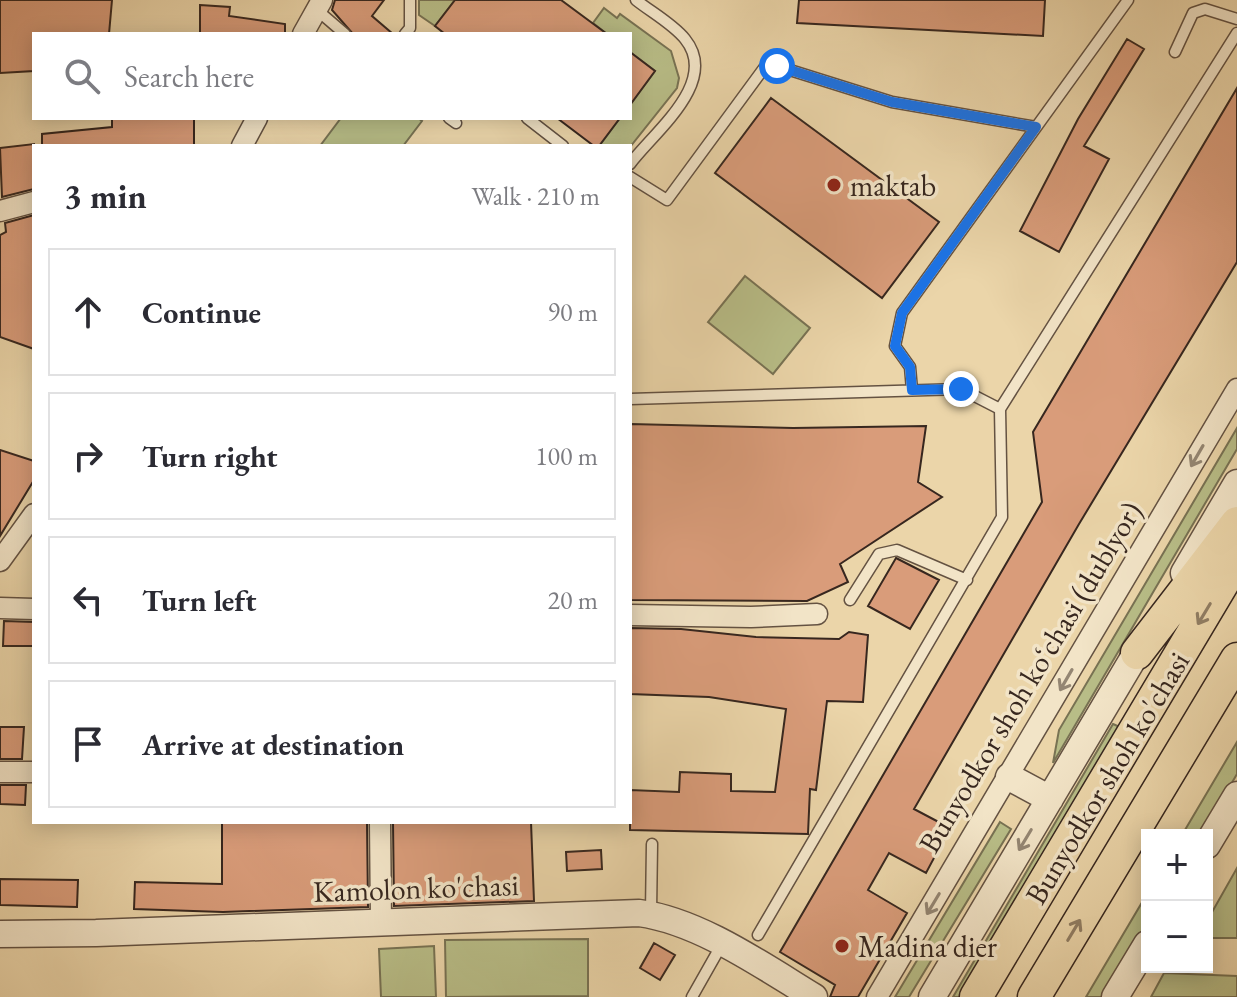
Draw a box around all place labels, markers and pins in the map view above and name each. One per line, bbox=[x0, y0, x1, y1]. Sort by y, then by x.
place label: maktab bbox=[850, 166, 936, 205]
marker: maktab bbox=[825, 176, 843, 194]
place label: Madina dier bbox=[858, 927, 997, 966]
marker: Madina dier bbox=[833, 937, 851, 955]

